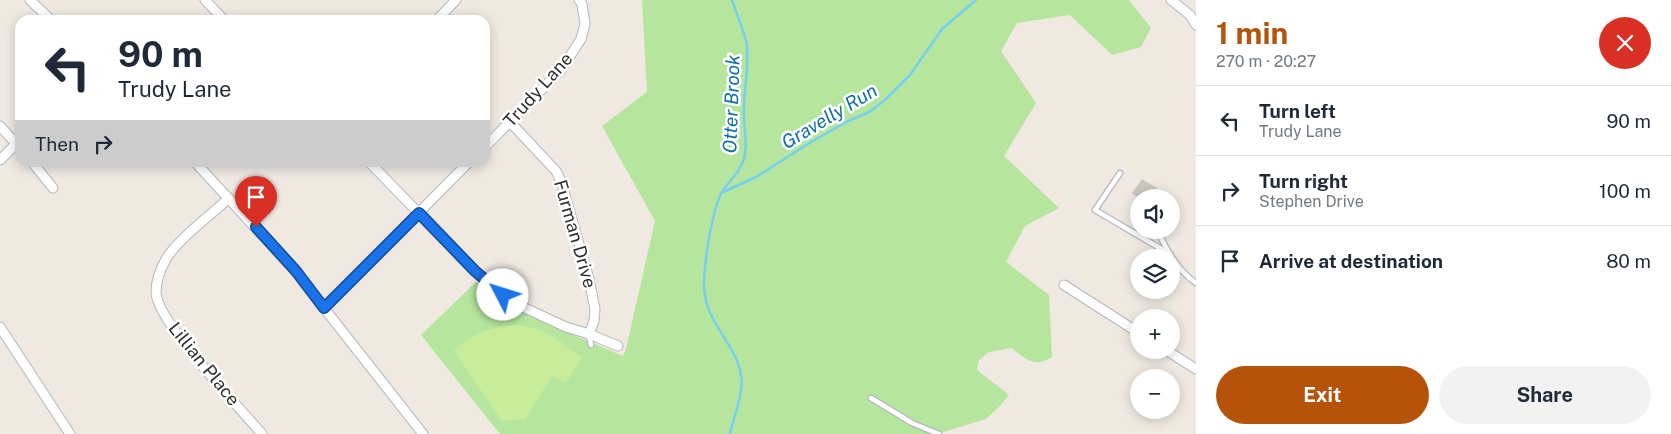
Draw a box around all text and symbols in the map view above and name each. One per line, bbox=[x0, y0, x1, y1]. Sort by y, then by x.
text: 1 min bbox=[1216, 15, 1288, 51]
button: close bbox=[1599, 17, 1651, 69]
text: 90 m bbox=[118, 34, 203, 75]
icon: left bbox=[35, 35, 100, 100]
street label: Trudy Lane bbox=[499, 48, 577, 131]
text: 270 m · 20:27 bbox=[1216, 52, 1316, 71]
water label: Otter Brook bbox=[718, 54, 744, 154]
text: Trudy Lane bbox=[118, 76, 232, 102]
water label: Gravelly Run bbox=[777, 79, 881, 153]
text: Turn left bbox=[1259, 100, 1336, 122]
icon: left bbox=[1216, 107, 1244, 135]
text: 90 m bbox=[1607, 110, 1651, 132]
text: Trudy Lane bbox=[1259, 122, 1342, 141]
icon: right bbox=[89, 130, 117, 158]
text: Then bbox=[35, 133, 79, 155]
text: Turn right bbox=[1259, 170, 1348, 192]
pin bbox=[235, 176, 277, 227]
street label: Furman Drive bbox=[550, 177, 601, 290]
icon: right bbox=[1216, 177, 1244, 205]
text: 100 m bbox=[1599, 180, 1651, 202]
icon: arrive bbox=[242, 183, 270, 211]
map controls bbox=[1130, 189, 1180, 419]
button: sound bbox=[1130, 189, 1180, 239]
text: Stephen Drive bbox=[1259, 192, 1364, 211]
icon: arrive bbox=[1216, 247, 1244, 275]
button: layers bbox=[1130, 249, 1180, 299]
text: Arrive at destination bbox=[1259, 250, 1443, 272]
text: 80 m bbox=[1606, 250, 1651, 272]
position arrow bbox=[476, 268, 528, 320]
button: + bbox=[1130, 309, 1180, 359]
street label: Lillian Place bbox=[164, 318, 244, 410]
button: Exit bbox=[1216, 366, 1429, 424]
button: Share bbox=[1439, 366, 1651, 424]
button: − bbox=[1130, 369, 1180, 419]

